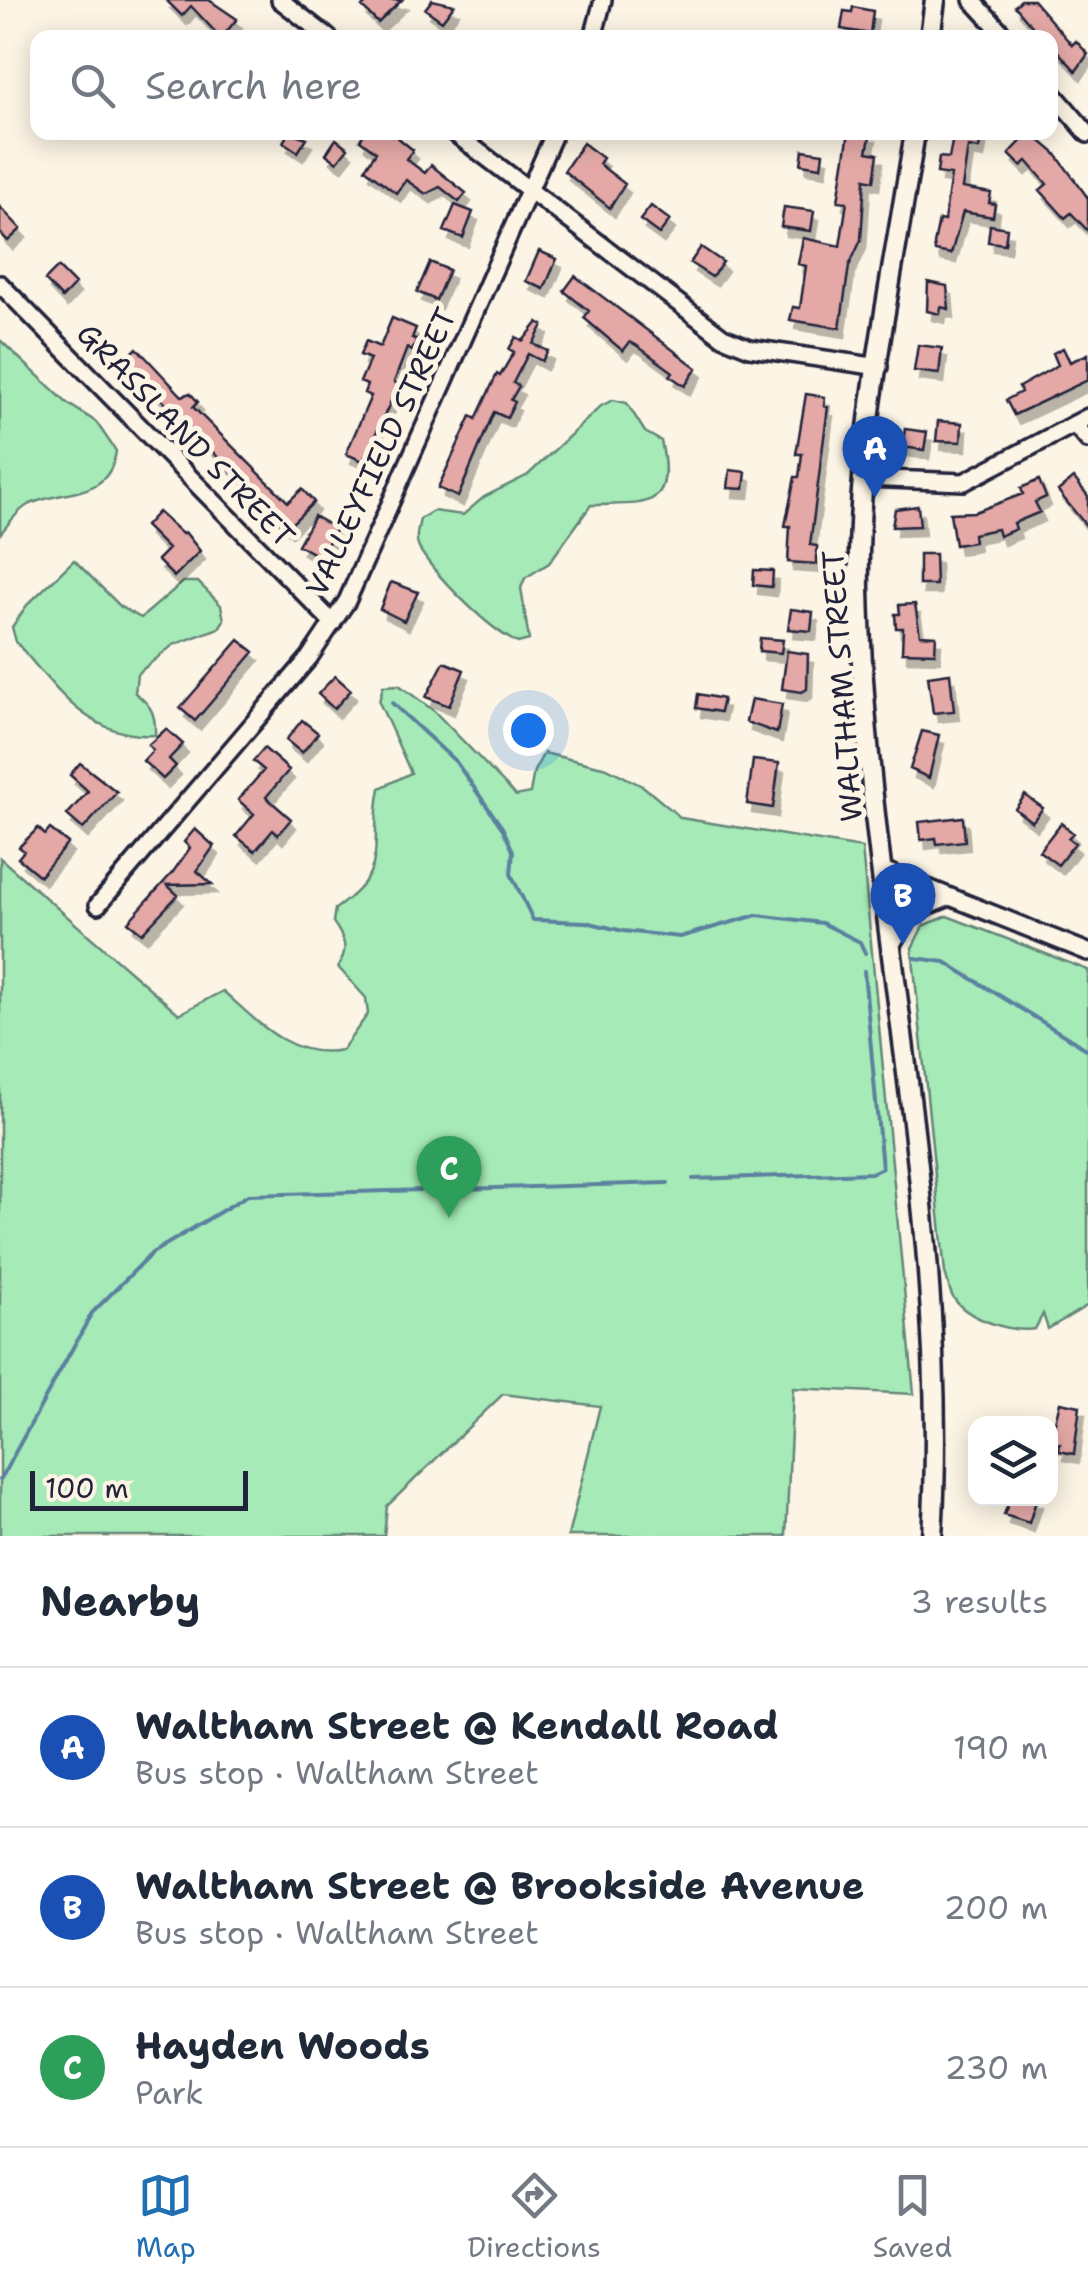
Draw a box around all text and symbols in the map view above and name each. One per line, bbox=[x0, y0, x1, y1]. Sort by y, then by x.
search box bbox=[30, 30, 1058, 140]
icon: search bbox=[65, 58, 120, 113]
text: Search here bbox=[145, 60, 362, 111]
street label: VALLEYFIELD STREET bbox=[296, 301, 466, 603]
street label: GRASSLAND STREET bbox=[68, 314, 304, 556]
pin: A bbox=[842, 416, 908, 498]
street label: WALTHAM STREET bbox=[812, 549, 872, 823]
your location bbox=[503, 705, 554, 756]
pin: B bbox=[870, 862, 936, 945]
pin: C bbox=[416, 1136, 482, 1218]
map controls bbox=[968, 1416, 1058, 1506]
button: layers bbox=[968, 1416, 1058, 1506]
scale bar bbox=[30, 1466, 248, 1510]
text: 100 m bbox=[45, 1469, 129, 1507]
text: Nearby bbox=[40, 1573, 200, 1629]
text: 3 results bbox=[911, 1580, 1048, 1623]
text: Waltham Street @ Kendall Road bbox=[135, 1700, 779, 1751]
text: A bbox=[60, 1726, 85, 1769]
text: 190 m bbox=[953, 1726, 1048, 1769]
text: Bus stop · Waltham Street bbox=[135, 1751, 539, 1794]
text: Waltham Street @ Brookside Avenue bbox=[135, 1860, 865, 1911]
text: B bbox=[63, 1886, 82, 1929]
text: 200 m bbox=[944, 1886, 1048, 1929]
text: Bus stop · Waltham Street bbox=[135, 1911, 539, 1954]
text: Hayden Woods bbox=[135, 2020, 430, 2071]
text: C bbox=[63, 2046, 82, 2089]
text: 230 m bbox=[945, 2046, 1048, 2089]
text: Park bbox=[135, 2071, 204, 2114]
tab: Map bbox=[136, 2168, 196, 2266]
tab: Directions bbox=[467, 2168, 601, 2266]
tab: Saved bbox=[873, 2168, 952, 2266]

